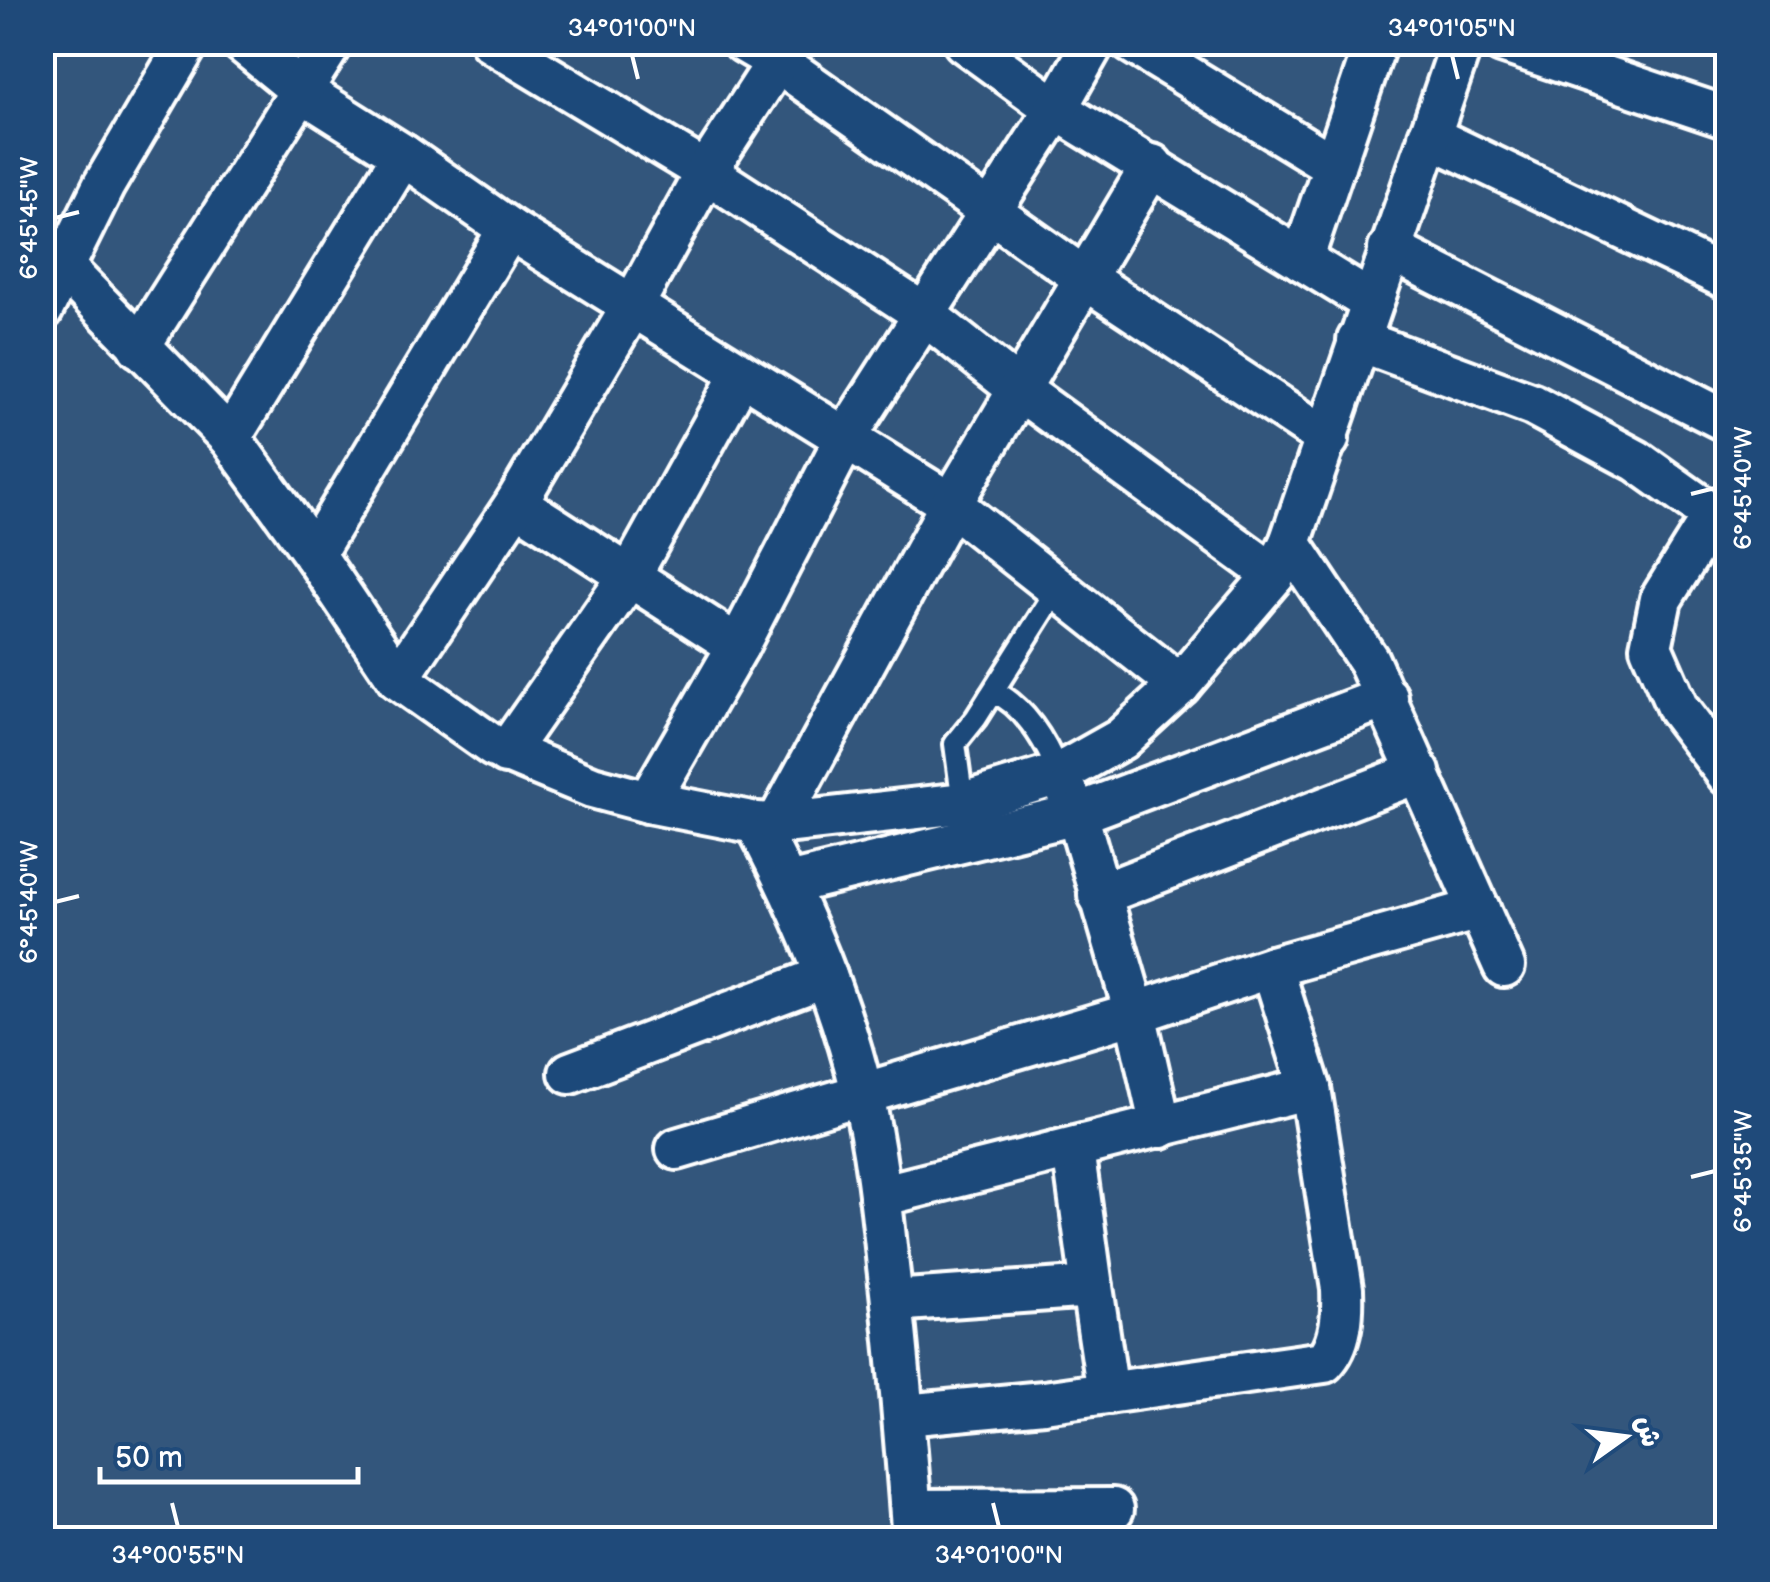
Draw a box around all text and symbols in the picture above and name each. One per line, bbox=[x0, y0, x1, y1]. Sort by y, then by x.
text: 34°01'00"N bbox=[568, 13, 696, 44]
text: 34°01'05"N bbox=[1388, 13, 1516, 44]
text: 6°45'45"W bbox=[14, 156, 45, 280]
text: 6°45'40"W bbox=[1728, 426, 1759, 550]
text: 6°45'40"W bbox=[14, 840, 45, 964]
text: 6°45'35"W bbox=[1728, 1109, 1759, 1233]
north arrow bbox=[1575, 1387, 1675, 1487]
text: ش bbox=[1628, 1412, 1668, 1450]
scale bar bbox=[100, 1422, 358, 1484]
text: 50 m bbox=[115, 1440, 183, 1476]
text: 34°00'55"N bbox=[112, 1540, 244, 1571]
text: 34°01'00"N bbox=[935, 1540, 1063, 1571]

